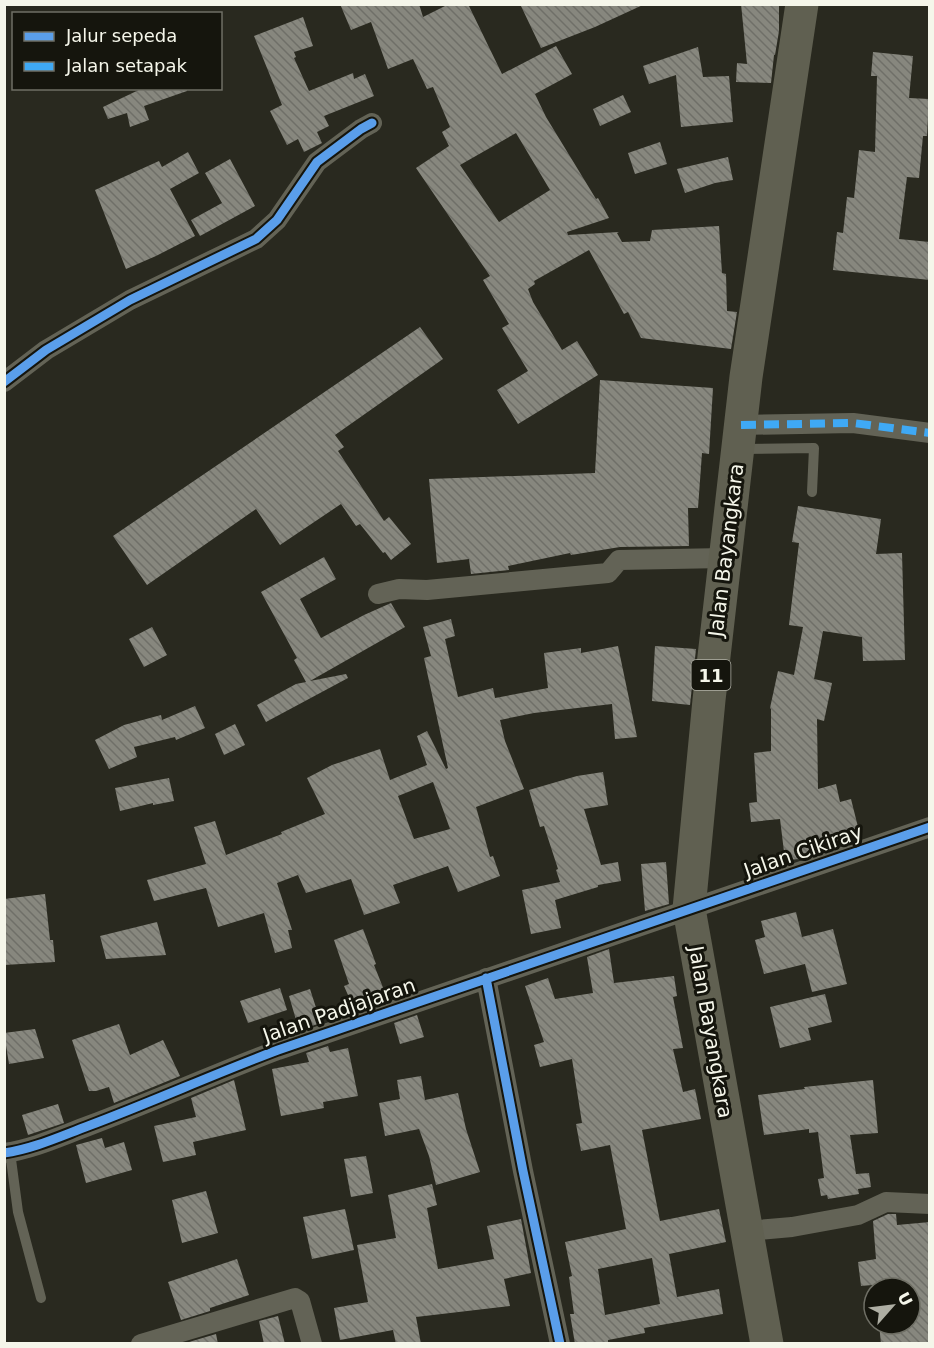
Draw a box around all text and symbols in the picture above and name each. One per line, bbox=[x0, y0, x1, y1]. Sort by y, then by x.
legend bbox=[12, 12, 222, 90]
text: Jalur sepeda bbox=[65, 25, 177, 46]
text: Jalan setapak bbox=[65, 55, 187, 76]
street label: Jalan Bayangkara bbox=[703, 462, 749, 640]
road number: 11 bbox=[692, 660, 730, 690]
street label: Jalan Cikiray bbox=[739, 819, 866, 883]
street label: Jalan Bayangkara bbox=[684, 942, 738, 1120]
street label: Jalan Padjajaran bbox=[258, 973, 419, 1048]
north arrow bbox=[862, 1276, 922, 1336]
text: U bbox=[893, 1289, 916, 1309]

